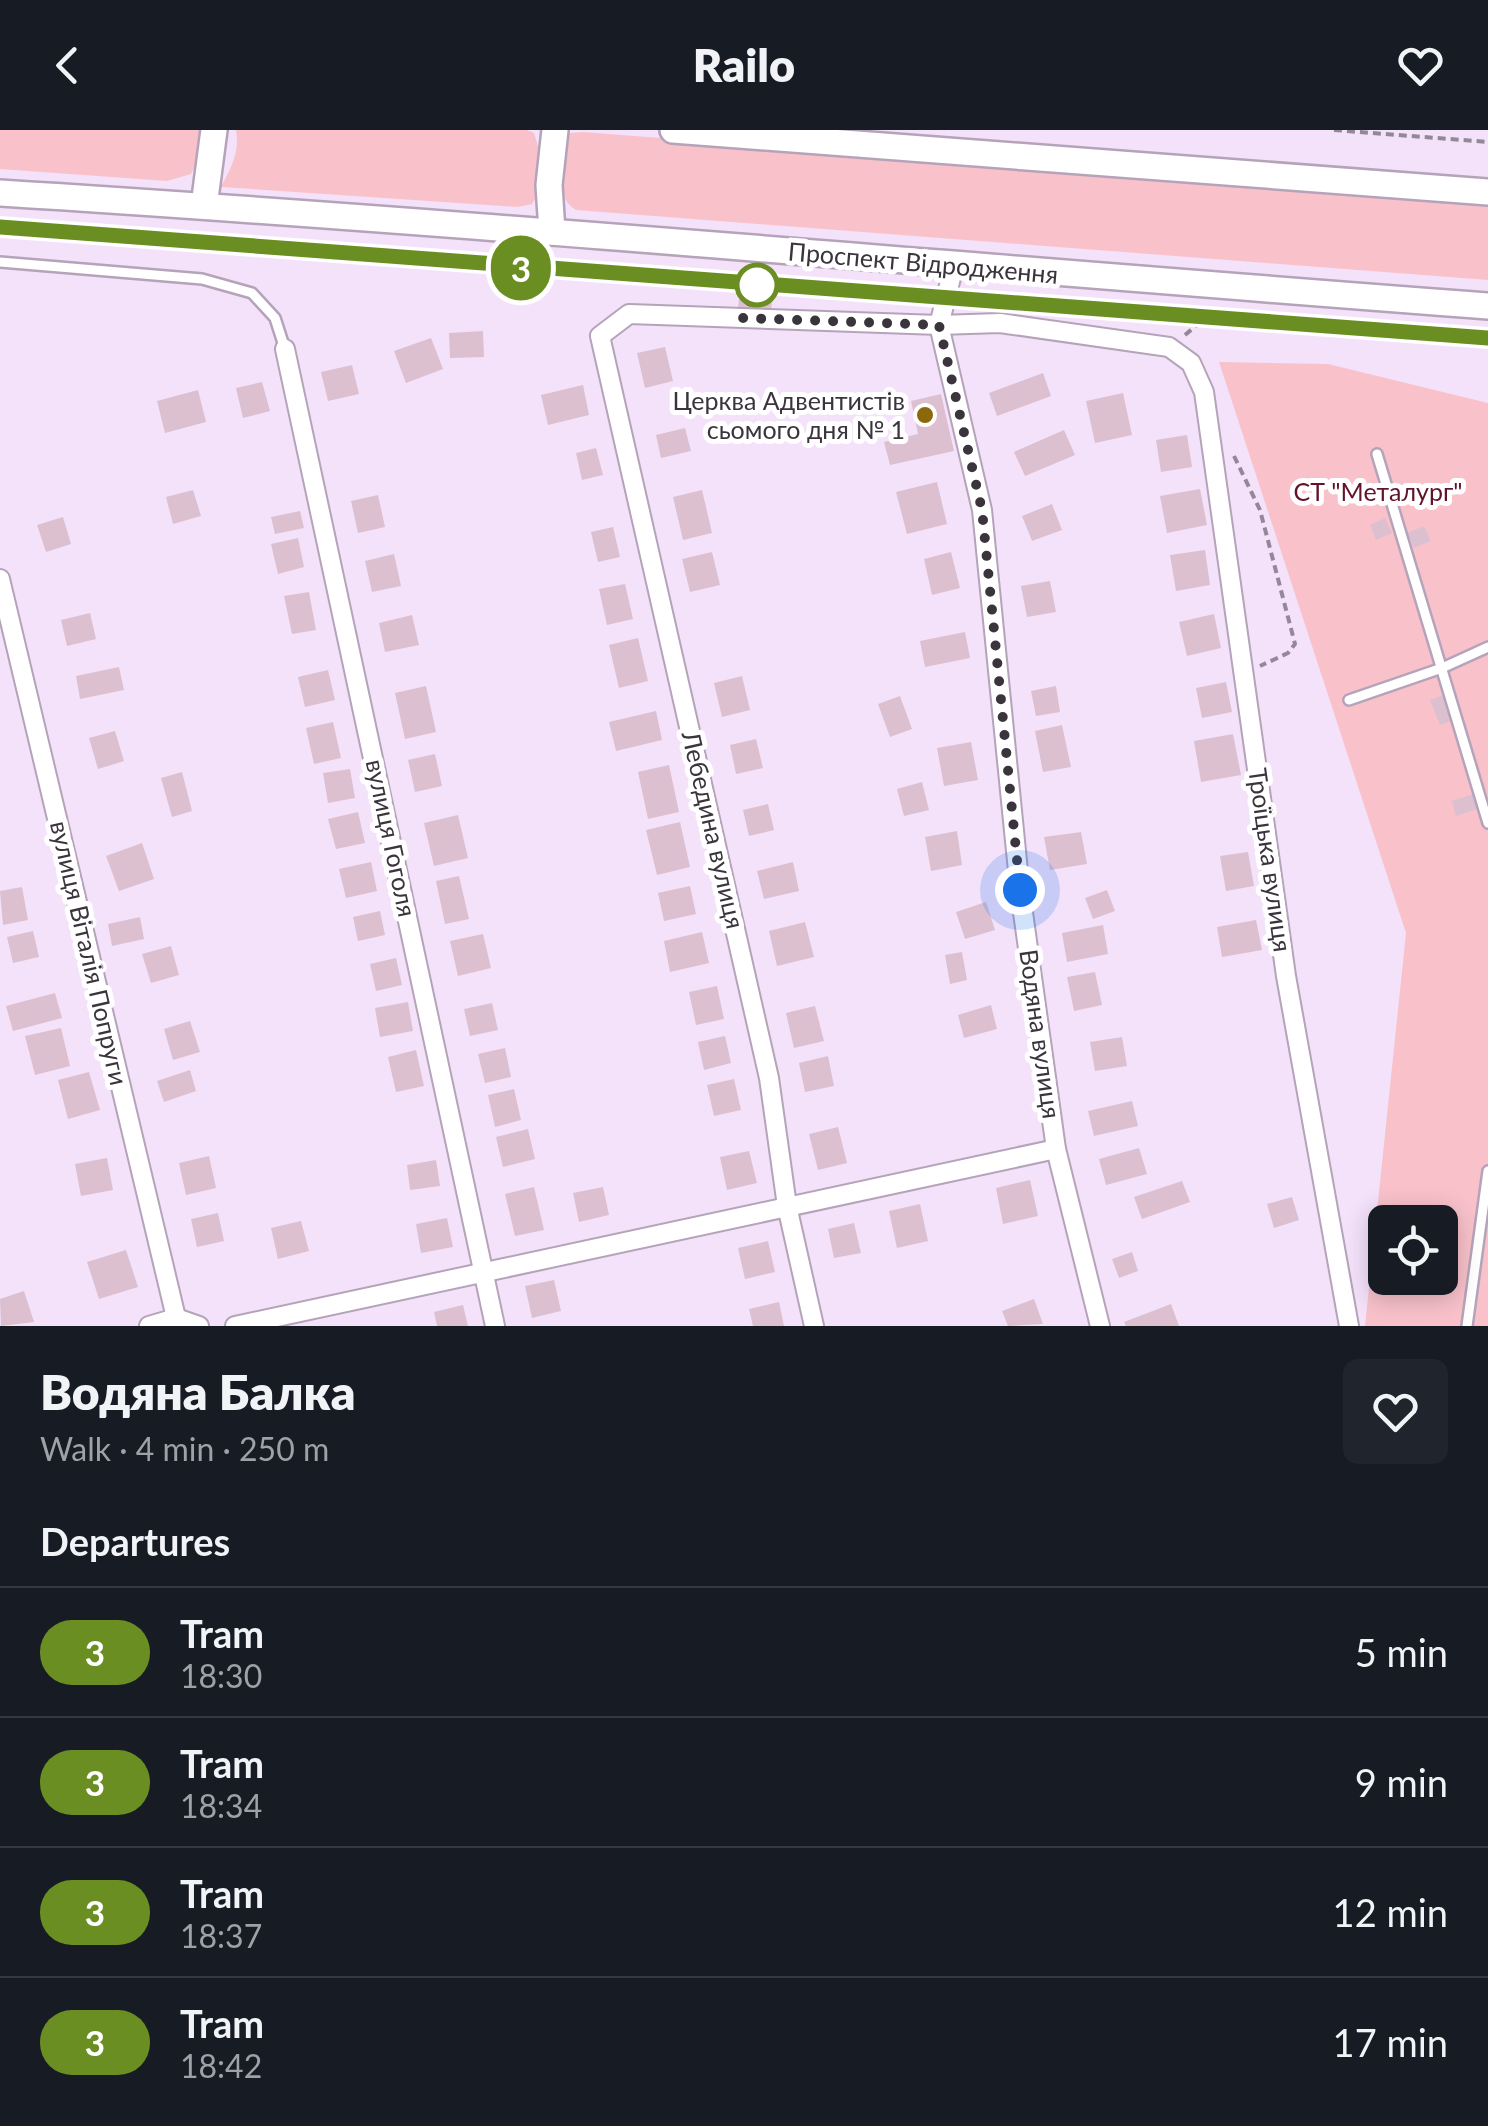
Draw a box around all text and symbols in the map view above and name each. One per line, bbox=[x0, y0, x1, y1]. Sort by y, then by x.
icon: back bbox=[40, 38, 95, 93]
text: Railo bbox=[693, 38, 795, 92]
icon: heart bbox=[1393, 38, 1448, 93]
street label: Проспект Відродження bbox=[787, 235, 1059, 289]
line badge: 3 bbox=[488, 236, 554, 300]
text: 3 bbox=[511, 247, 531, 289]
unlabelled marker bbox=[736, 264, 778, 306]
place label: Церква Адвентистів сьомого дня № 1 bbox=[673, 385, 905, 444]
marker: Церква Адвентистів сьомого дня № 1 bbox=[914, 404, 936, 426]
park label: СТ "Металург" bbox=[1293, 476, 1463, 506]
street label: Лебедина вулиця bbox=[676, 727, 751, 931]
street label: вулиця Гоголя bbox=[361, 756, 423, 919]
street label: Троїцька вулиця bbox=[1243, 766, 1299, 954]
street label: вулиця Віталія Попруги bbox=[45, 818, 135, 1088]
your location bbox=[995, 865, 1045, 915]
street label: Водяна вулиця bbox=[1014, 947, 1068, 1120]
map controls bbox=[1368, 1205, 1458, 1295]
button: locate bbox=[1368, 1205, 1458, 1295]
button: heart bbox=[1343, 1359, 1448, 1464]
text: Водяна Балка bbox=[40, 1363, 356, 1420]
text: Walk · 4 min · 250 m bbox=[40, 1429, 329, 1468]
text: Departures bbox=[40, 1518, 230, 1564]
text: Tram bbox=[180, 1610, 264, 1656]
text: 5 min bbox=[1355, 1629, 1448, 1675]
text: 3 bbox=[85, 1631, 105, 1673]
text: 18:30 bbox=[180, 1656, 262, 1695]
text: Tram bbox=[180, 1740, 264, 1786]
text: 9 min bbox=[1355, 1759, 1448, 1805]
text: 3 bbox=[85, 1761, 105, 1803]
text: 18:34 bbox=[180, 1786, 262, 1825]
text: Tram bbox=[180, 1870, 264, 1916]
text: 12 min bbox=[1333, 1889, 1448, 1935]
text: 3 bbox=[85, 1891, 105, 1933]
text: 18:37 bbox=[180, 1916, 262, 1955]
text: Tram bbox=[180, 2000, 264, 2046]
text: 17 min bbox=[1333, 2019, 1448, 2065]
text: 3 bbox=[85, 2021, 105, 2063]
text: 18:42 bbox=[180, 2046, 262, 2085]

